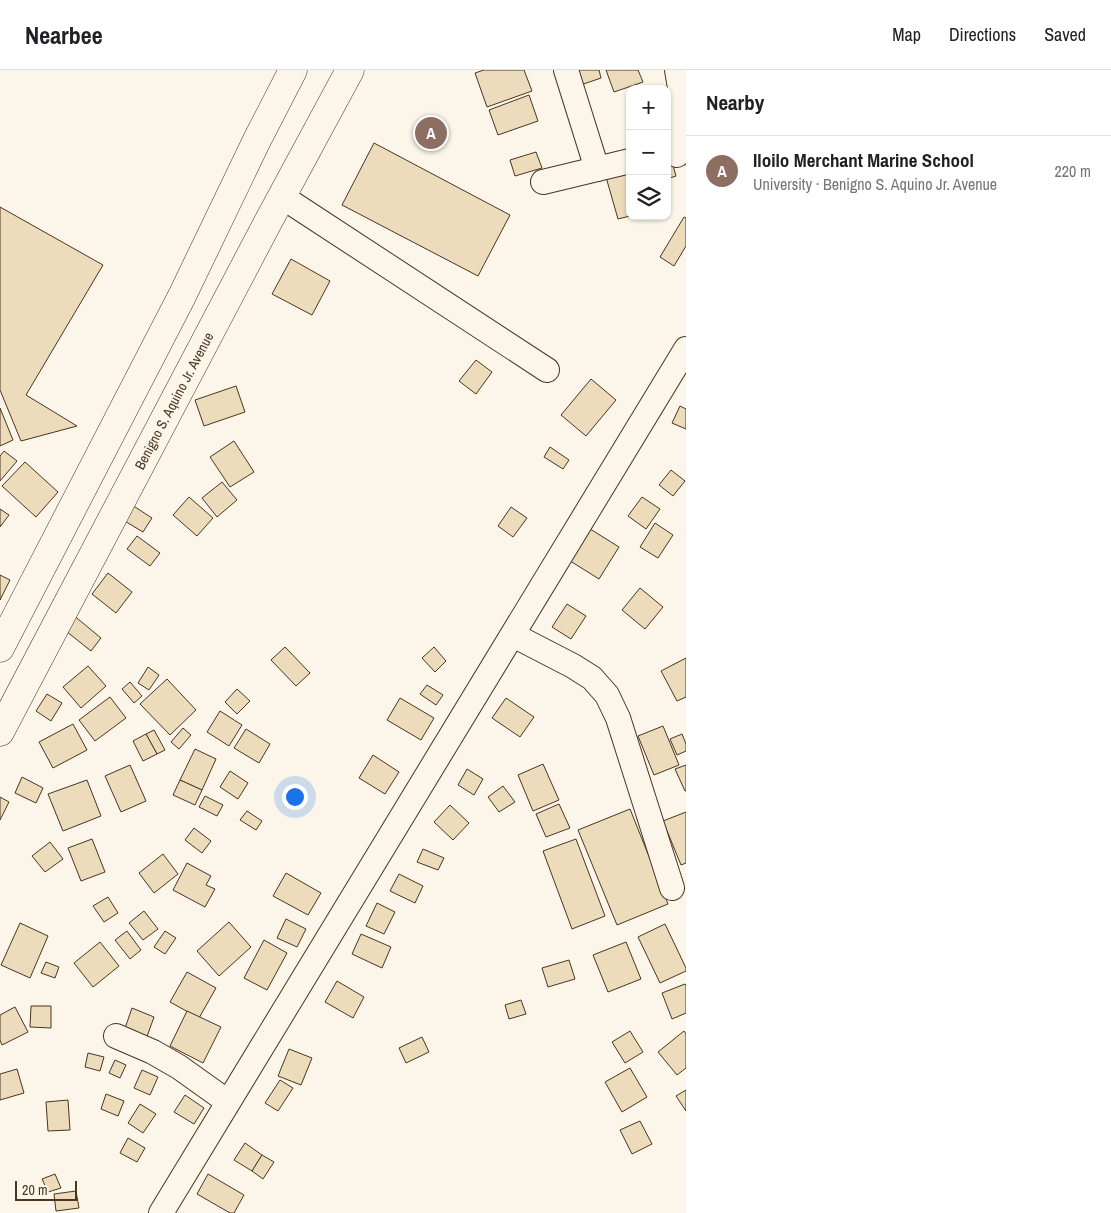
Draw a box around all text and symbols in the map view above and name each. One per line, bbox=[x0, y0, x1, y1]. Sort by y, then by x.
text: Nearbee bbox=[25, 19, 103, 51]
text: Map bbox=[892, 22, 921, 47]
text: Directions bbox=[949, 22, 1016, 47]
text: Saved bbox=[1044, 22, 1086, 47]
map controls bbox=[626, 85, 671, 220]
button: + bbox=[626, 85, 671, 130]
text: Nearby bbox=[706, 88, 764, 117]
pin: A bbox=[415, 114, 447, 152]
button: − bbox=[626, 130, 671, 175]
text: Iloilo Merchant Marine School bbox=[753, 147, 974, 173]
text: A bbox=[717, 160, 727, 182]
text: 220 m bbox=[1055, 160, 1091, 182]
text: University · Benigno S. Aquino Jr. Avenue bbox=[753, 173, 997, 195]
button: layers bbox=[626, 175, 671, 220]
street label: Benigno S. Aquino Jr. Avenue bbox=[131, 329, 217, 473]
your location bbox=[282, 784, 308, 810]
scale bar bbox=[15, 1178, 78, 1201]
text: 20 m bbox=[22, 1181, 48, 1199]

